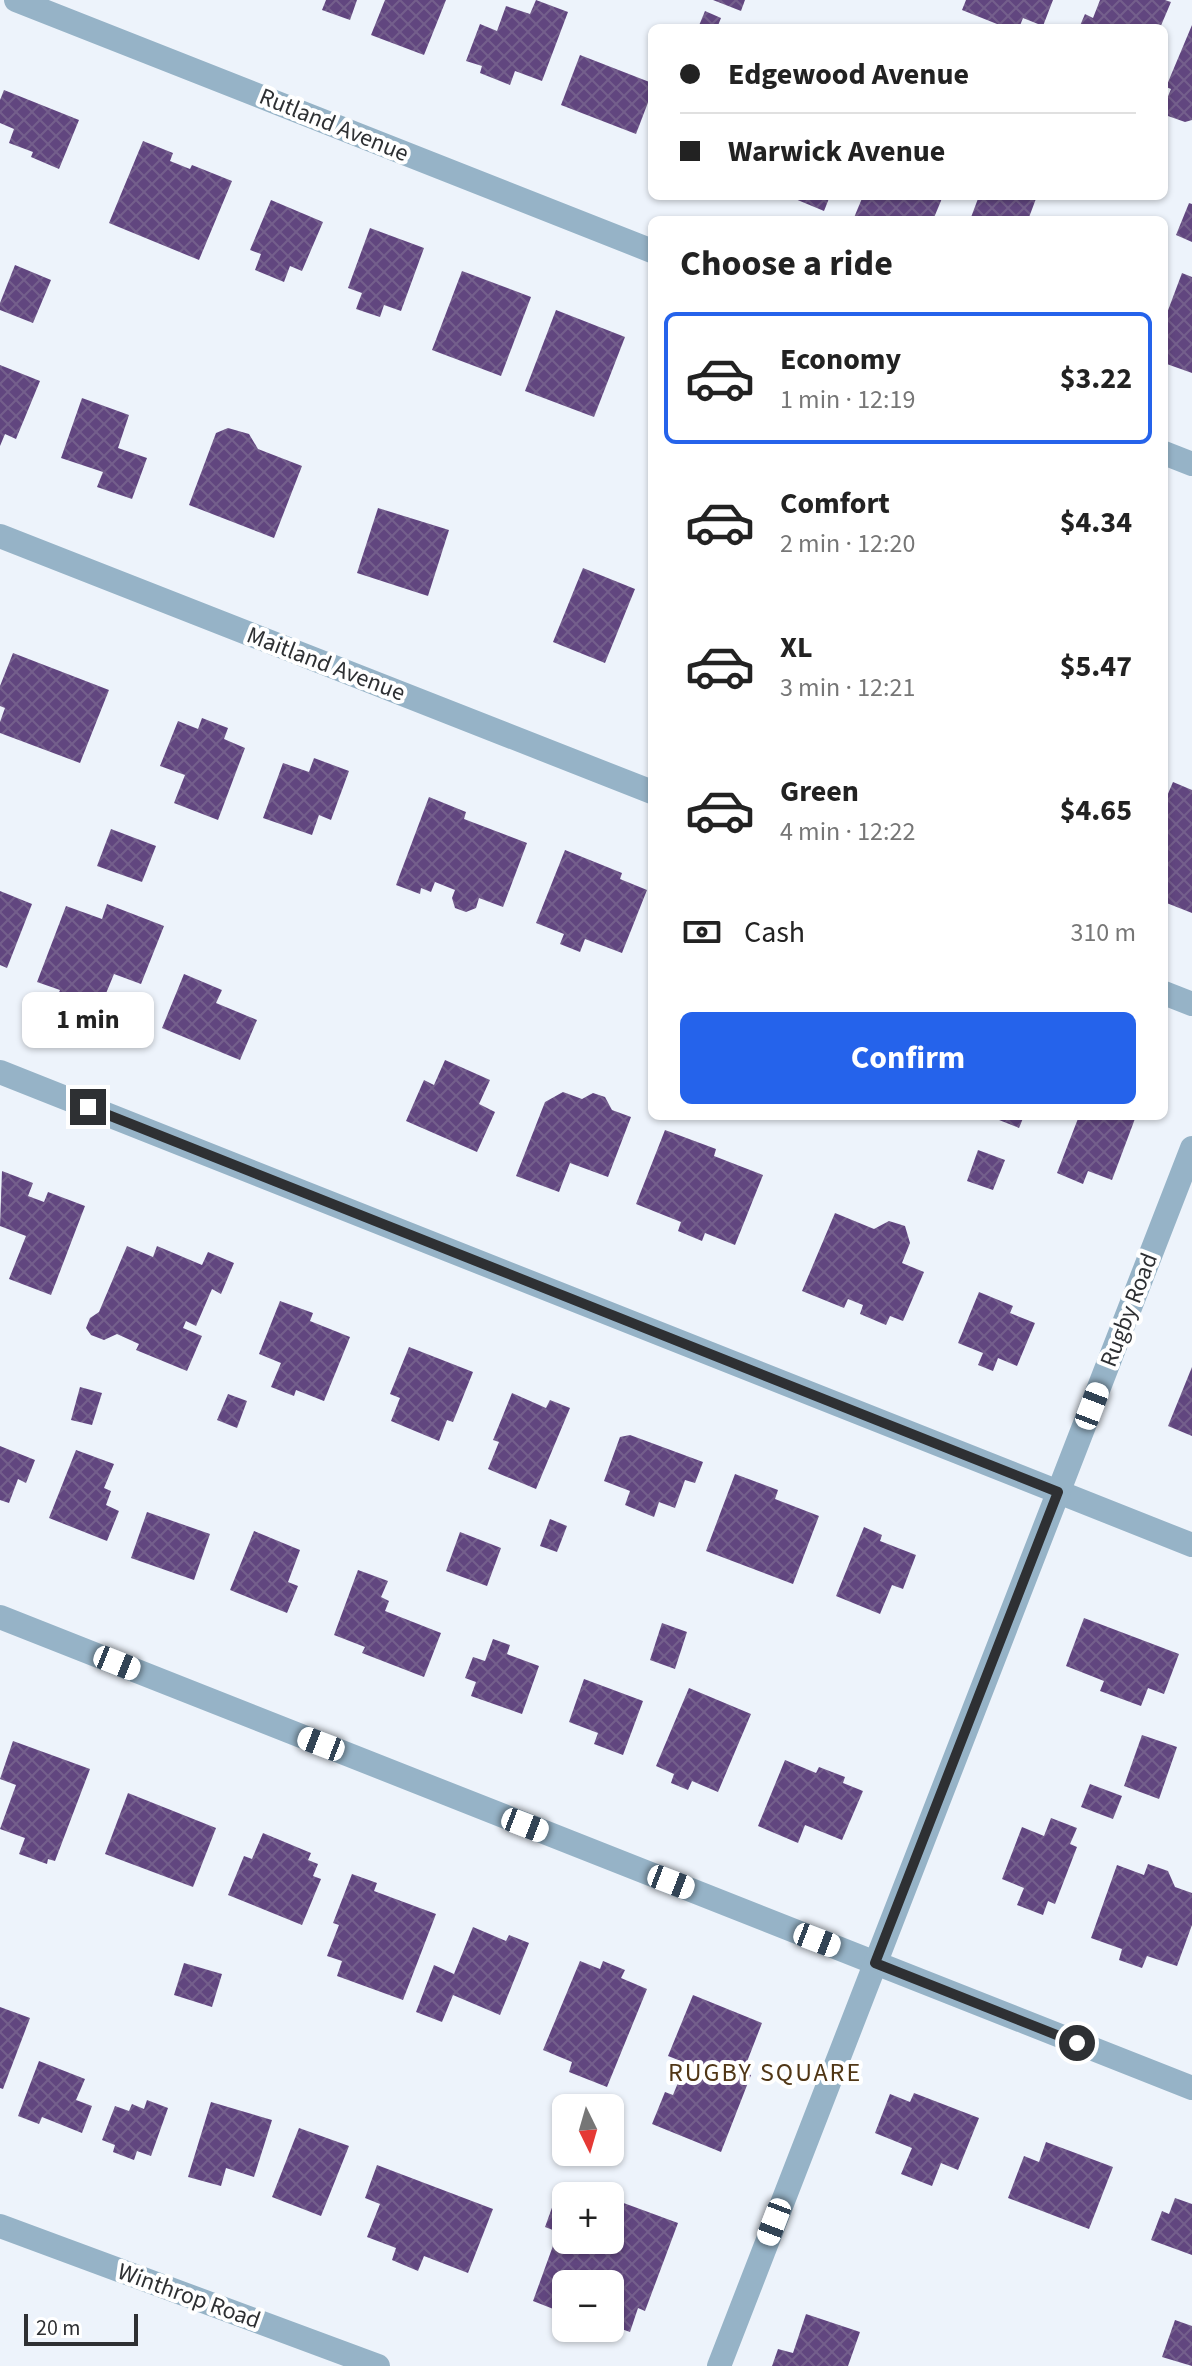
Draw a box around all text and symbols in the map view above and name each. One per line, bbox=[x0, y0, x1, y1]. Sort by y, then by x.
text: Edgewood Avenue bbox=[728, 53, 969, 96]
street label: Rutland Avenue bbox=[254, 79, 414, 171]
text: Warwick Avenue bbox=[728, 130, 945, 173]
text: Choose a ride bbox=[680, 238, 893, 289]
text: Economy bbox=[780, 338, 901, 381]
icon: car bbox=[684, 342, 756, 414]
text: $3.22 bbox=[1060, 357, 1132, 400]
text: 1 min · 12:19 bbox=[780, 381, 915, 418]
text: Comfort bbox=[780, 482, 890, 525]
icon: car bbox=[684, 486, 756, 558]
text: $4.34 bbox=[1060, 501, 1132, 544]
text: 2 min · 12:20 bbox=[780, 525, 915, 562]
street label: Maitland Avenue bbox=[242, 618, 410, 710]
text: XL bbox=[780, 626, 813, 669]
icon: car bbox=[684, 630, 756, 702]
text: $5.47 bbox=[1060, 645, 1132, 688]
text: 3 min · 12:21 bbox=[780, 669, 915, 706]
text: Green bbox=[780, 770, 859, 813]
icon: car bbox=[684, 774, 756, 846]
text: $4.65 bbox=[1060, 789, 1132, 832]
text: 4 min · 12:22 bbox=[780, 813, 915, 850]
icon: cash bbox=[680, 910, 724, 954]
text: Cash bbox=[744, 911, 805, 954]
text: 310 m bbox=[1070, 914, 1136, 951]
callout: 1 min bbox=[22, 991, 154, 1047]
text: 1 min bbox=[56, 1001, 120, 1038]
button: Confirm bbox=[680, 1012, 1136, 1104]
route end bbox=[70, 1089, 106, 1125]
street label: Rugby Road bbox=[1091, 1248, 1167, 1372]
car bbox=[1072, 1379, 1112, 1433]
car bbox=[90, 1643, 144, 1683]
car bbox=[294, 1724, 348, 1764]
car bbox=[498, 1805, 552, 1845]
car bbox=[644, 1862, 698, 1902]
car bbox=[790, 1920, 844, 1960]
route start bbox=[1059, 2025, 1095, 2061]
district label: RUGBY SQUARE bbox=[668, 2054, 862, 2091]
north arrow bbox=[552, 2094, 624, 2166]
map controls bbox=[552, 2094, 624, 2342]
button: + bbox=[552, 2182, 624, 2254]
car bbox=[754, 2195, 794, 2249]
street label: Winthrop Road bbox=[113, 2254, 265, 2338]
button: − bbox=[552, 2270, 624, 2342]
scale bar bbox=[24, 2310, 138, 2346]
text: 20 m bbox=[36, 2312, 81, 2344]

